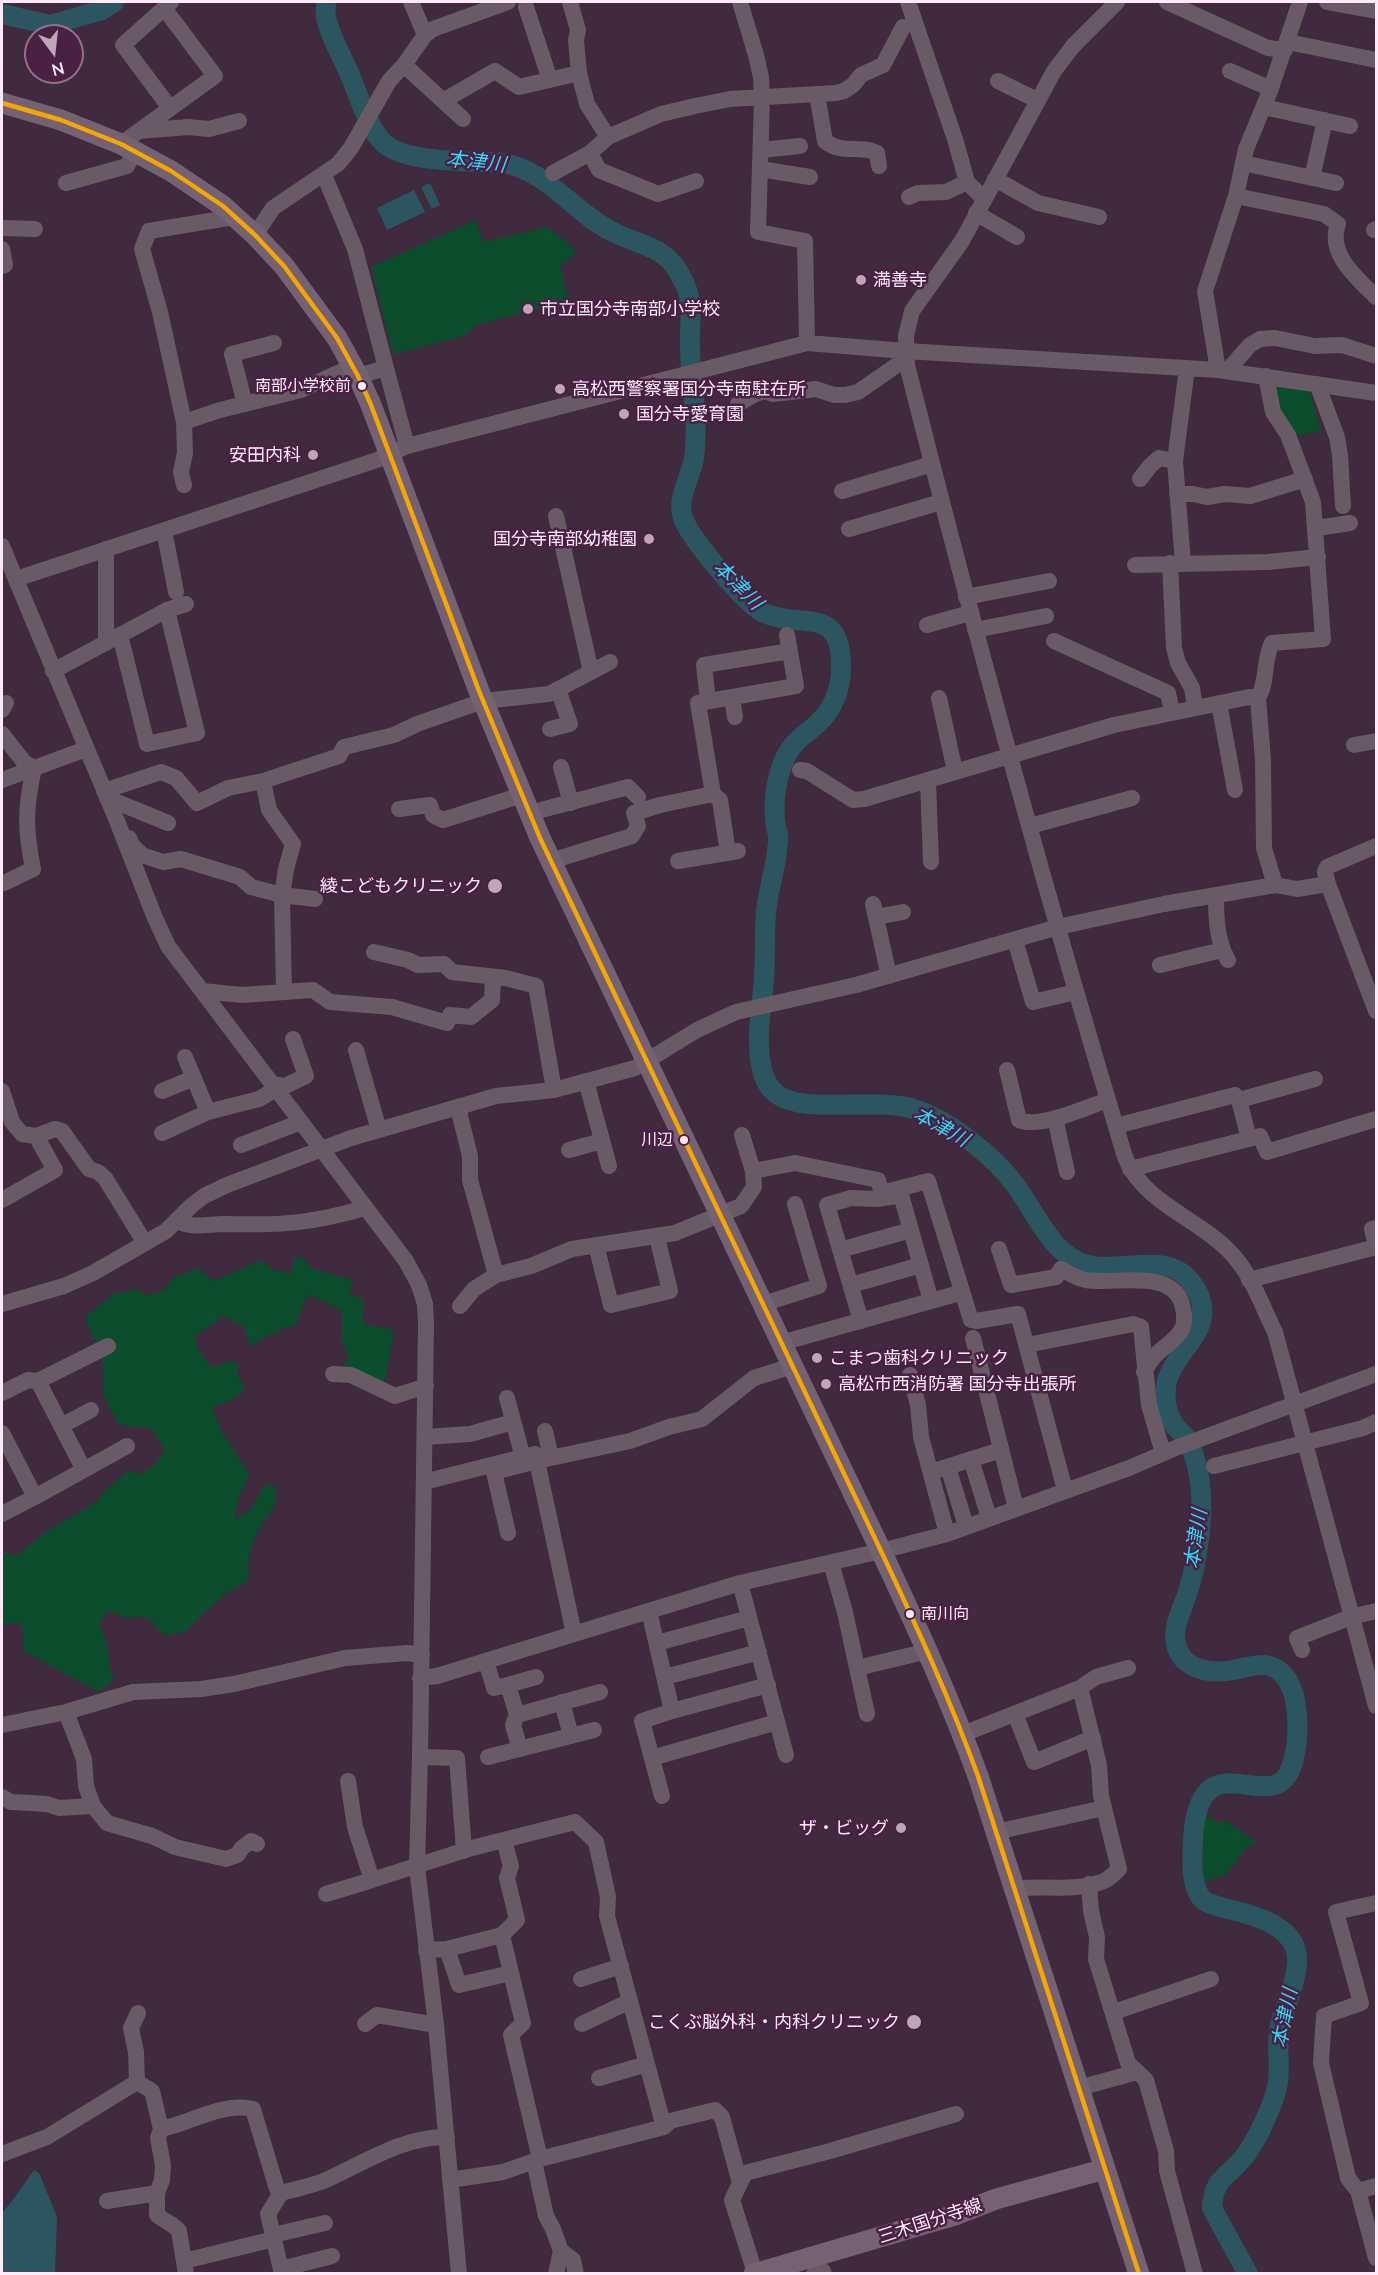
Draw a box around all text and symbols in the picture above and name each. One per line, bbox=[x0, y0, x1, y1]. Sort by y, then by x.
north arrow bbox=[24, 24, 84, 84]
text: N bbox=[50, 59, 67, 81]
water label: 本津川 bbox=[445, 147, 507, 177]
place label: 満善寺 bbox=[873, 269, 927, 291]
marker: 満善寺 bbox=[854, 273, 868, 287]
place label: 市立国分寺南部小学校 bbox=[540, 298, 720, 320]
marker: 市立国分寺南部小学校 bbox=[521, 302, 535, 316]
place label: 南部小学校前 bbox=[255, 376, 351, 396]
place label: 高松西警察署国分寺南駐在所 bbox=[572, 378, 806, 400]
marker: 南部小学校前 bbox=[356, 380, 368, 392]
marker: 高松西警察署国分寺南駐在所 bbox=[553, 382, 567, 396]
place label: 国分寺愛育園 bbox=[636, 403, 744, 425]
marker: 国分寺愛育園 bbox=[617, 407, 631, 421]
place label: 安田内科 bbox=[229, 444, 301, 466]
marker: 安田内科 bbox=[306, 448, 320, 462]
place label: 国分寺南部幼稚園 bbox=[493, 528, 637, 550]
marker: 国分寺南部幼稚園 bbox=[642, 532, 656, 546]
water label: 本津川 bbox=[708, 555, 768, 615]
place label: 綾こどもクリニック bbox=[320, 875, 482, 897]
marker: 綾こどもクリニック bbox=[486, 877, 504, 895]
water label: 本津川 bbox=[909, 1102, 973, 1152]
place label: 川辺 bbox=[641, 1130, 673, 1150]
marker: 川辺 bbox=[678, 1134, 690, 1146]
place label: こまつ歯科クリニック bbox=[829, 1347, 1009, 1369]
marker: こまつ歯科クリニック bbox=[810, 1351, 824, 1365]
place label: 高松市西消防署 国分寺出張所 bbox=[838, 1373, 1077, 1395]
marker: 高松市西消防署 国分寺出張所 bbox=[819, 1377, 833, 1391]
water label: 本津川 bbox=[1180, 1508, 1212, 1570]
place label: 南川向 bbox=[921, 1604, 969, 1624]
marker: 南川向 bbox=[904, 1608, 916, 1620]
place label: ザ・ビッグ bbox=[799, 1817, 889, 1839]
marker: ザ・ビッグ bbox=[894, 1821, 908, 1835]
water label: 本津川 bbox=[1267, 1986, 1303, 2050]
place label: こくぶ脳外科・内科クリニック bbox=[648, 2011, 900, 2033]
marker: こくぶ脳外科・内科クリニック bbox=[905, 2013, 923, 2031]
street label: 三木国分寺線 bbox=[875, 2194, 985, 2248]

